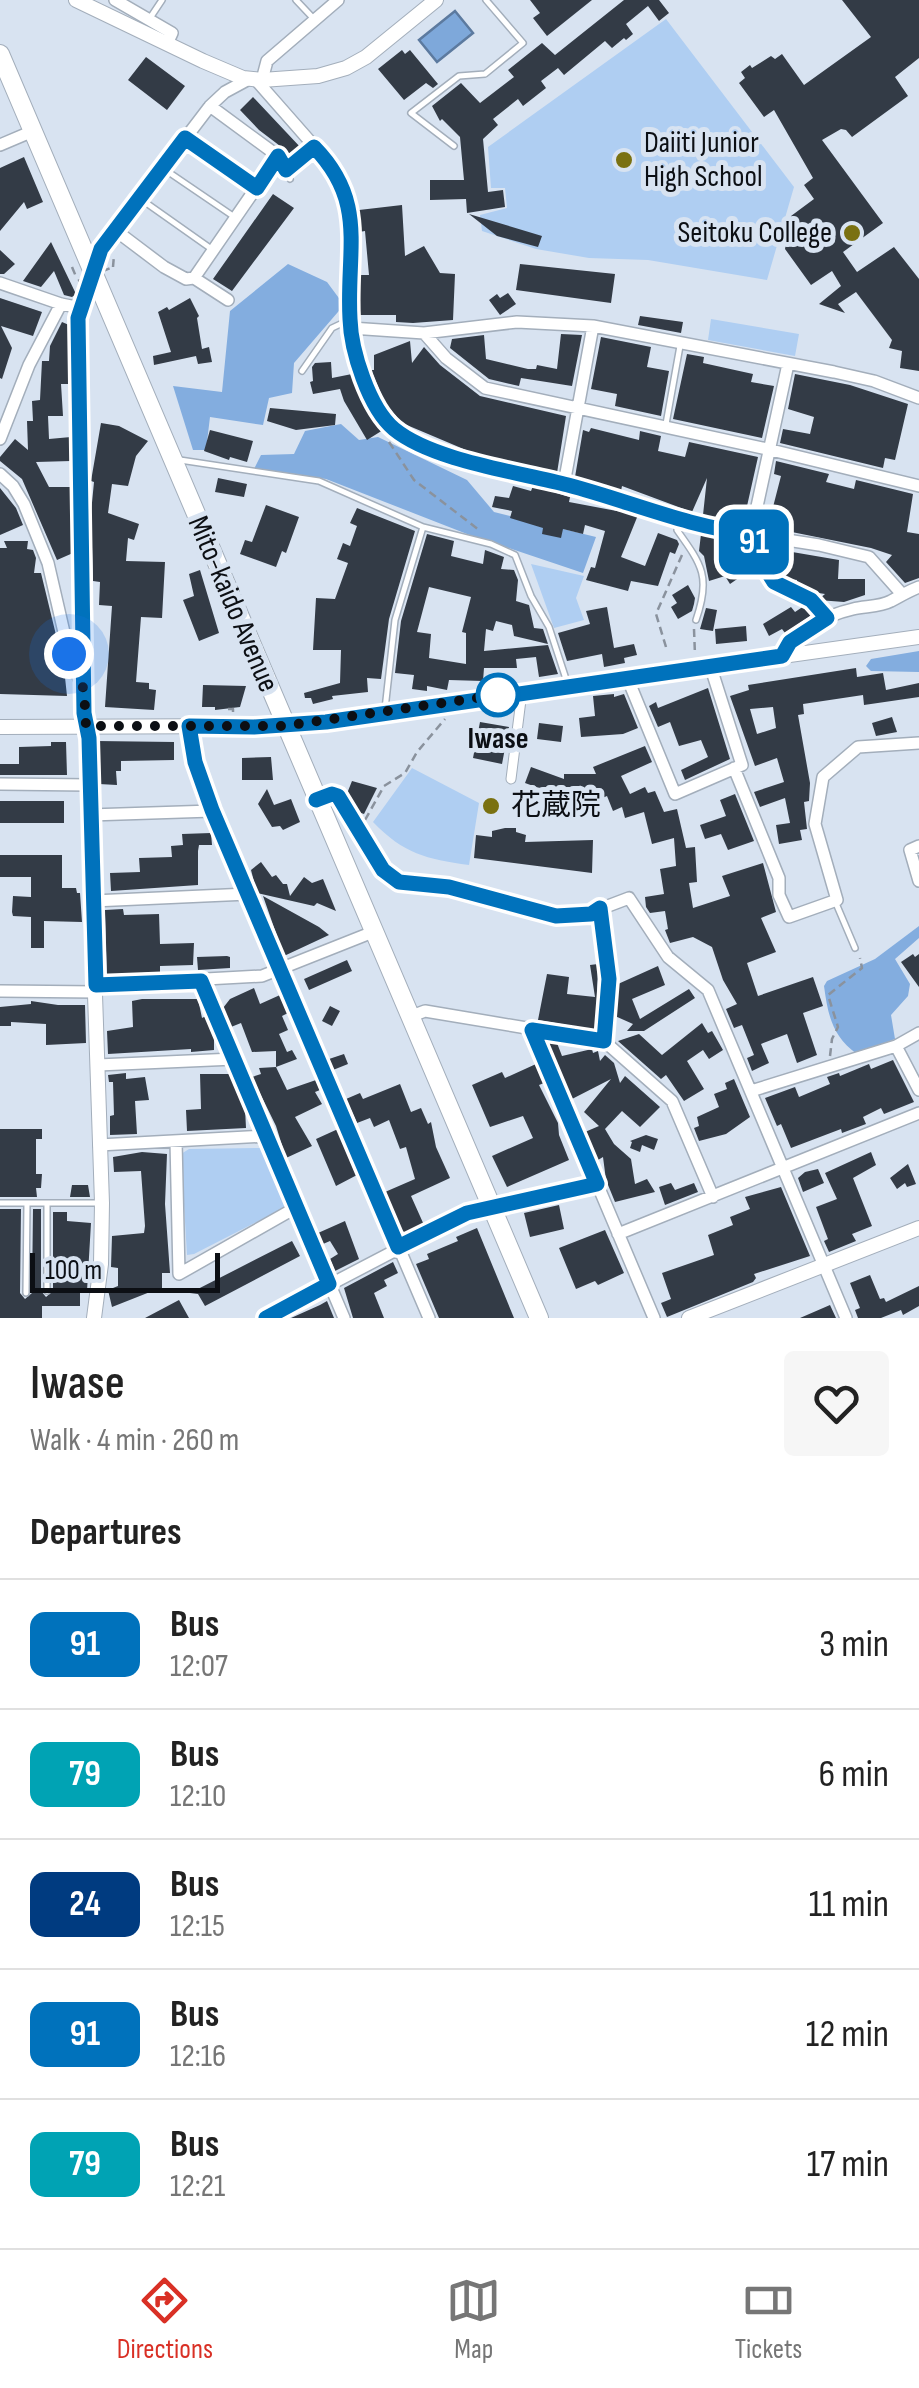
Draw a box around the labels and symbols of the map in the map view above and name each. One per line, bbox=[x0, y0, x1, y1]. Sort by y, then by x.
place label: Daiiti Junior High School bbox=[644, 125, 763, 195]
marker: Daiiti Junior High School bbox=[613, 149, 635, 171]
place label: Seitoku College bbox=[678, 215, 832, 251]
marker: Seitoku College bbox=[841, 222, 863, 244]
line badge: 91 bbox=[709, 510, 799, 574]
street label: Mito-kaido Avenue bbox=[180, 511, 286, 697]
your location bbox=[44, 629, 94, 679]
marker: Iwase bbox=[477, 674, 519, 716]
place label: Iwase bbox=[468, 721, 529, 757]
place label: 花蔵院 bbox=[511, 788, 601, 824]
marker: 花蔵院 bbox=[480, 795, 502, 817]
scale bar bbox=[30, 1248, 220, 1292]

